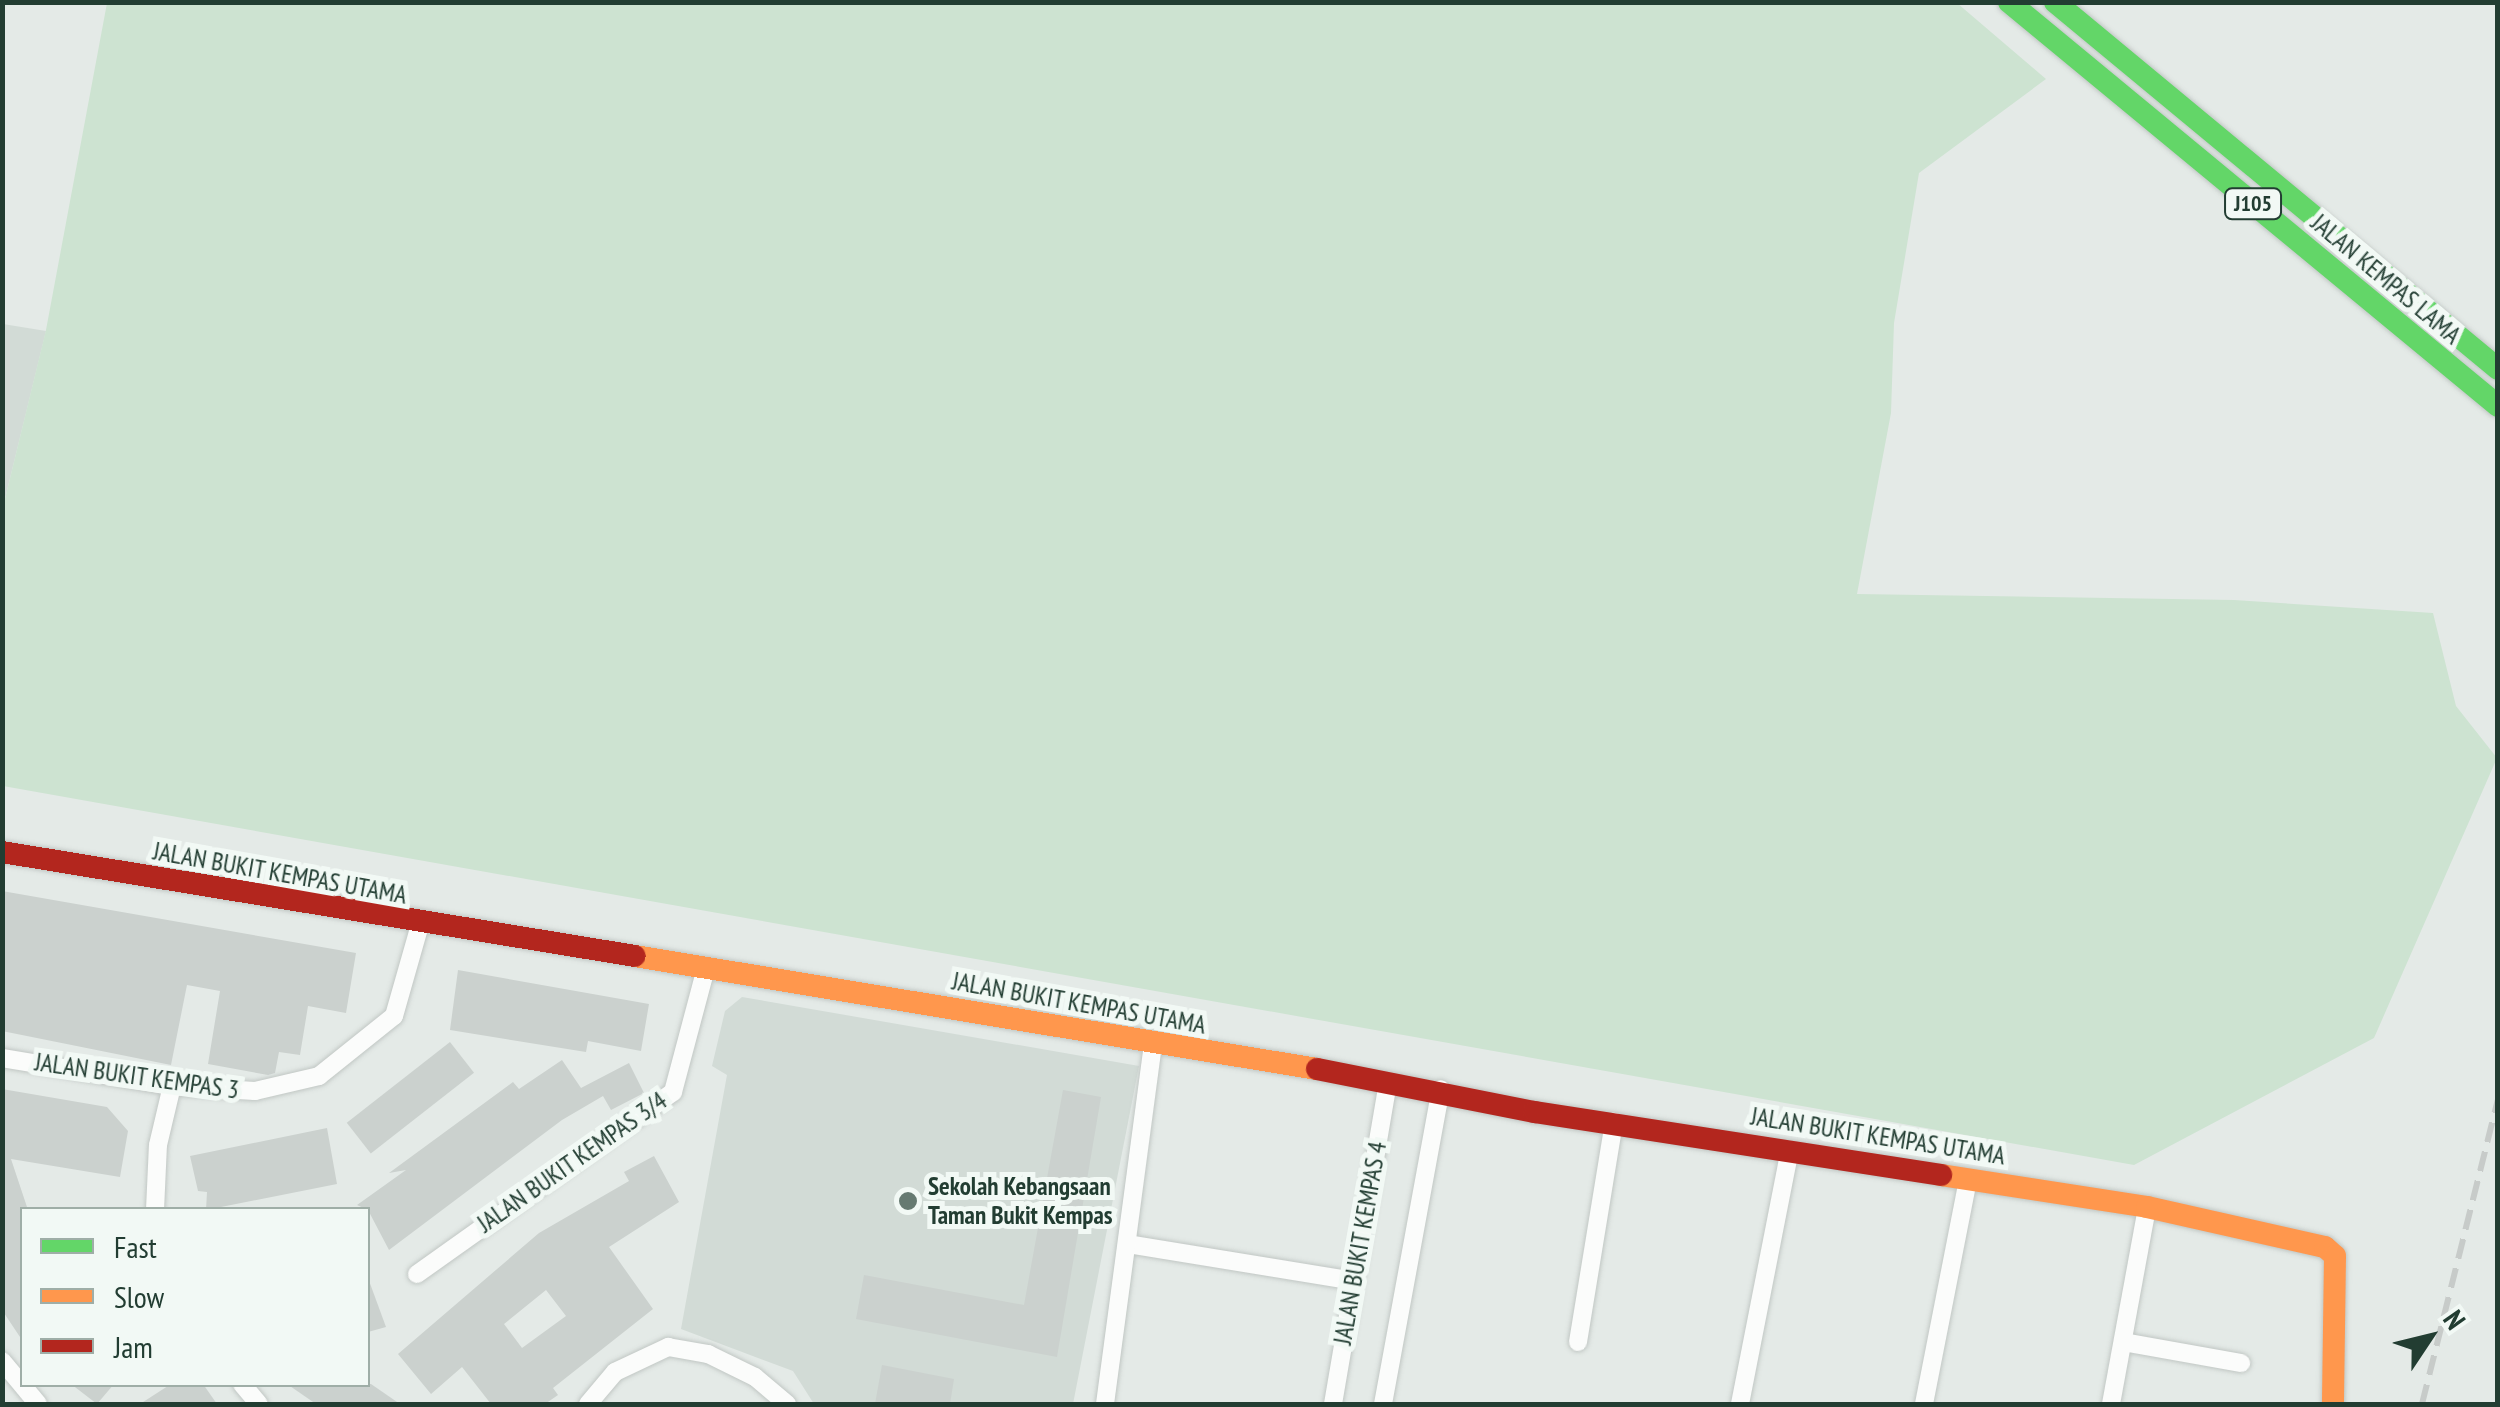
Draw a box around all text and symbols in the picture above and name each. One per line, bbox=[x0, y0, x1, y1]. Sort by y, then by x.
road number: J105 bbox=[2223, 187, 2283, 221]
street label: JALAN KEMPAS LAMA bbox=[2305, 208, 2467, 350]
street label: JALAN BUKIT KEMPAS UTAMA bbox=[151, 836, 409, 910]
street label: JALAN BUKIT KEMPAS UTAMA bbox=[950, 966, 1208, 1040]
street label: JALAN BUKIT KEMPAS 3 bbox=[33, 1047, 241, 1105]
street label: JALAN BUKIT KEMPAS 3/4 bbox=[471, 1085, 673, 1239]
street label: JALAN BUKIT KEMPAS UTAMA bbox=[1748, 1101, 2008, 1171]
street label: JALAN BUKIT KEMPAS 4 bbox=[1327, 1139, 1393, 1347]
place label: Sekolah Kebangsaan Taman Bukit Kempas bbox=[928, 1172, 1112, 1231]
marker: Sekolah Kebangsaan Taman Bukit Kempas bbox=[897, 1190, 919, 1212]
legend bbox=[20, 1207, 370, 1387]
text: Fast bbox=[114, 1227, 157, 1266]
text: Slow bbox=[114, 1277, 164, 1316]
north arrow bbox=[2380, 1287, 2480, 1387]
text: N bbox=[2435, 1303, 2474, 1336]
text: Jam bbox=[114, 1327, 153, 1366]

